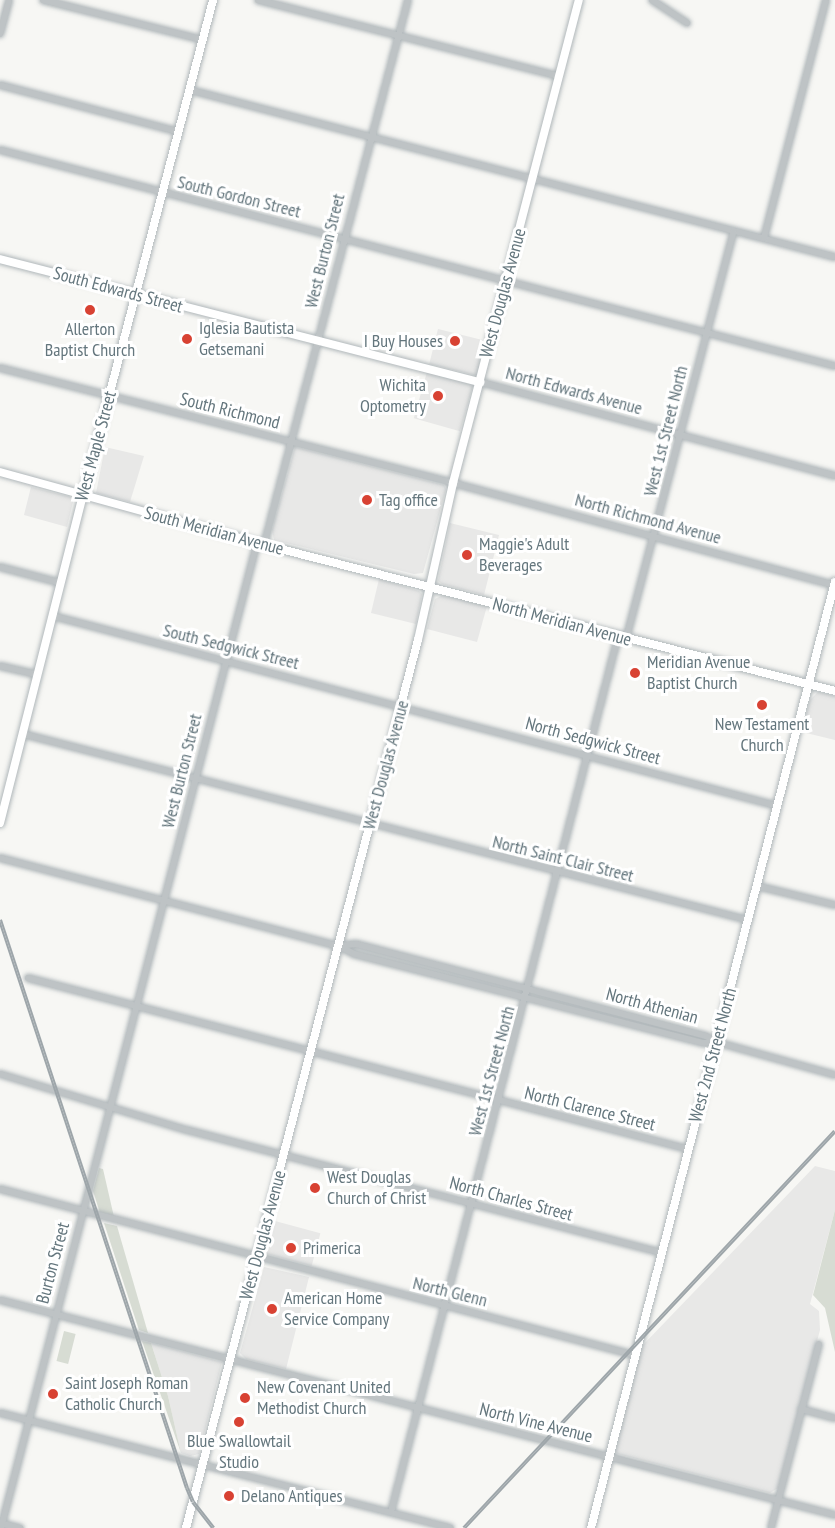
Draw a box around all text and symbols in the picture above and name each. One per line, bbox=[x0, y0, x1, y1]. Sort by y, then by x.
street label: South Gordon Street bbox=[175, 171, 303, 223]
street label: West Burton Street bbox=[300, 192, 350, 310]
street label: West Douglas Avenue bbox=[475, 226, 531, 360]
street label: South Edwards Street bbox=[51, 262, 185, 318]
marker: Allerton Baptist Church bbox=[83, 303, 97, 317]
place label: Iglesia Bautista Getsemani bbox=[199, 318, 294, 360]
place label: Allerton Baptist Church bbox=[45, 319, 135, 362]
place label: I Buy Houses bbox=[363, 330, 443, 352]
marker: Iglesia Bautista Getsemani bbox=[180, 332, 194, 346]
marker: I Buy Houses bbox=[448, 334, 462, 348]
street label: North Edwards Avenue bbox=[503, 362, 645, 420]
street label: West 1st Street North bbox=[639, 364, 693, 498]
place label: Wichita Optometry bbox=[360, 375, 426, 418]
street label: South Richmond bbox=[178, 388, 282, 434]
street label: West Maple Street bbox=[71, 389, 121, 503]
marker: Wichita Optometry bbox=[431, 389, 445, 403]
place label: Tag office bbox=[379, 489, 438, 511]
street label: North Richmond Avenue bbox=[572, 489, 724, 549]
marker: Tag office bbox=[360, 493, 374, 507]
street label: South Meridian Avenue bbox=[142, 502, 286, 560]
place label: Maggie's Adult Beverages bbox=[479, 534, 570, 576]
marker: Maggie's Adult Beverages bbox=[460, 548, 474, 562]
street label: North Meridian Avenue bbox=[490, 593, 634, 651]
street label: South Sedgwick Street bbox=[161, 620, 301, 674]
place label: Meridian Avenue Baptist Church bbox=[647, 652, 751, 694]
marker: Meridian Avenue Baptist Church bbox=[628, 666, 642, 680]
street label: West Douglas Avenue bbox=[358, 698, 414, 832]
marker: New Testament Church bbox=[755, 698, 769, 712]
street label: West Burton Street bbox=[157, 712, 207, 830]
street label: North Sedgwick Street bbox=[523, 713, 663, 769]
place label: New Testament Church bbox=[714, 714, 810, 756]
street label: North Saint Clair Street bbox=[490, 831, 636, 887]
street label: North Athenian bbox=[603, 983, 701, 1029]
street label: West 2nd Street North bbox=[685, 986, 741, 1124]
street label: West 1st Street North bbox=[464, 1004, 520, 1138]
street label: North Clarence Street bbox=[522, 1082, 658, 1136]
place label: West Douglas Church of Christ bbox=[327, 1167, 426, 1210]
street label: West Douglas Avenue bbox=[235, 1168, 291, 1302]
street label: North Charles Street bbox=[447, 1172, 575, 1226]
marker: West Douglas Church of Christ bbox=[308, 1181, 322, 1195]
street label: Burton Street bbox=[32, 1220, 74, 1306]
place label: Primerica bbox=[303, 1237, 361, 1259]
marker: Primerica bbox=[284, 1241, 298, 1255]
street label: North Glenn bbox=[411, 1272, 489, 1312]
place label: American Home Service Company bbox=[284, 1288, 389, 1330]
marker: American Home Service Company bbox=[265, 1302, 279, 1316]
place label: Saint Joseph Roman Catholic Church bbox=[65, 1373, 188, 1416]
place label: New Covenant United Methodist Church bbox=[257, 1377, 391, 1420]
marker: Saint Joseph Roman Catholic Church bbox=[46, 1387, 60, 1401]
marker: New Covenant United Methodist Church bbox=[238, 1391, 252, 1405]
street label: North Vine Avenue bbox=[477, 1398, 595, 1448]
marker: Blue Swallowtail Studio bbox=[232, 1415, 246, 1429]
place label: Blue Swallowtail Studio bbox=[187, 1431, 291, 1474]
place label: Delano Antiques bbox=[241, 1485, 343, 1507]
marker: Delano Antiques bbox=[222, 1489, 236, 1503]

